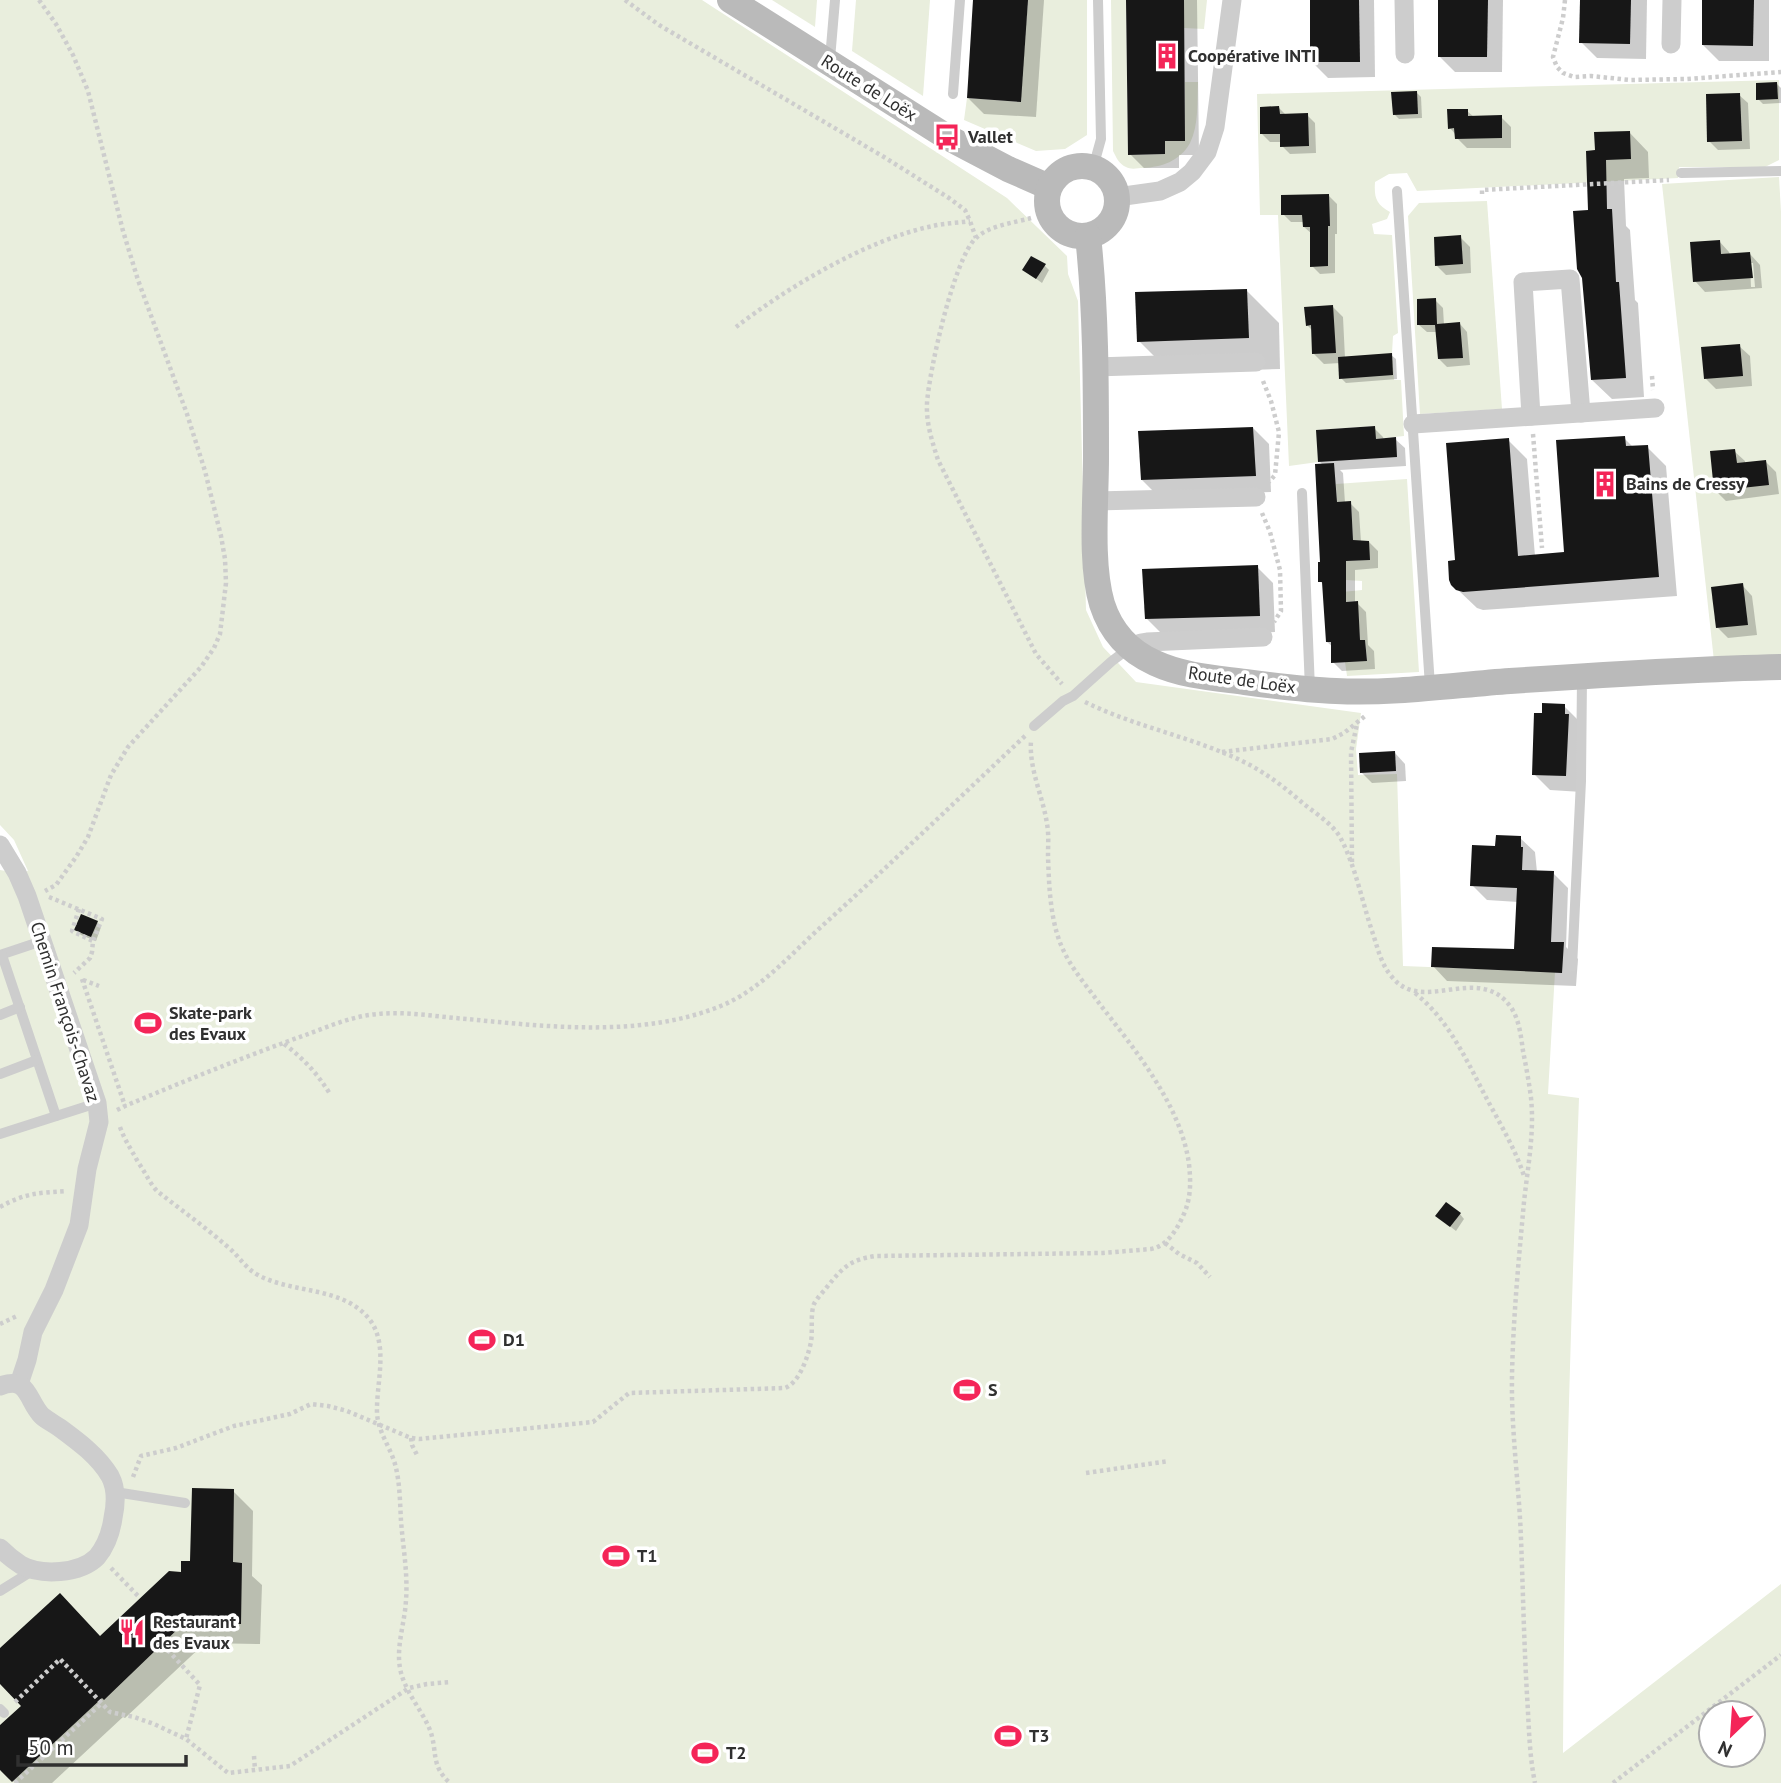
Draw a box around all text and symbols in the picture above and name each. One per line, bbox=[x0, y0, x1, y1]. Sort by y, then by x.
building icon: Coopérative INTI bbox=[1152, 41, 1182, 71]
place label: Coopérative INTI bbox=[1188, 44, 1316, 67]
street label: Route de Loëx bbox=[817, 49, 921, 126]
bus stop icon: Vallet bbox=[932, 122, 962, 152]
place label: Vallet bbox=[967, 125, 1013, 148]
building icon: Bains de Cressy bbox=[1590, 469, 1620, 499]
place label: Bains de Cressy bbox=[1626, 472, 1745, 495]
street label: Route de Loëx bbox=[1187, 661, 1297, 698]
street label: Chemin François-Chavaz bbox=[25, 919, 106, 1105]
place label: Skate-park des Evaux bbox=[169, 1001, 252, 1045]
sports icon: Skate-park des Evaux bbox=[133, 1008, 163, 1038]
sports icon: D1 bbox=[467, 1325, 497, 1355]
place label: D1 bbox=[503, 1328, 525, 1351]
sports icon: S bbox=[952, 1375, 982, 1405]
place label: S bbox=[988, 1378, 998, 1401]
sports icon: T1 bbox=[601, 1541, 631, 1571]
place label: T1 bbox=[637, 1544, 657, 1567]
place label: Restaurant des Evaux bbox=[153, 1610, 237, 1654]
restaurant icon: Restaurant des Evaux bbox=[117, 1617, 147, 1647]
north arrow bbox=[1697, 1699, 1767, 1769]
sports icon: T3 bbox=[993, 1721, 1023, 1751]
scale bar bbox=[18, 1724, 186, 1768]
place label: T3 bbox=[1029, 1724, 1049, 1747]
text: 50 m bbox=[28, 1734, 74, 1761]
text: N bbox=[1714, 1736, 1736, 1763]
sports icon: T2 bbox=[690, 1738, 720, 1768]
place label: T2 bbox=[726, 1741, 746, 1764]

